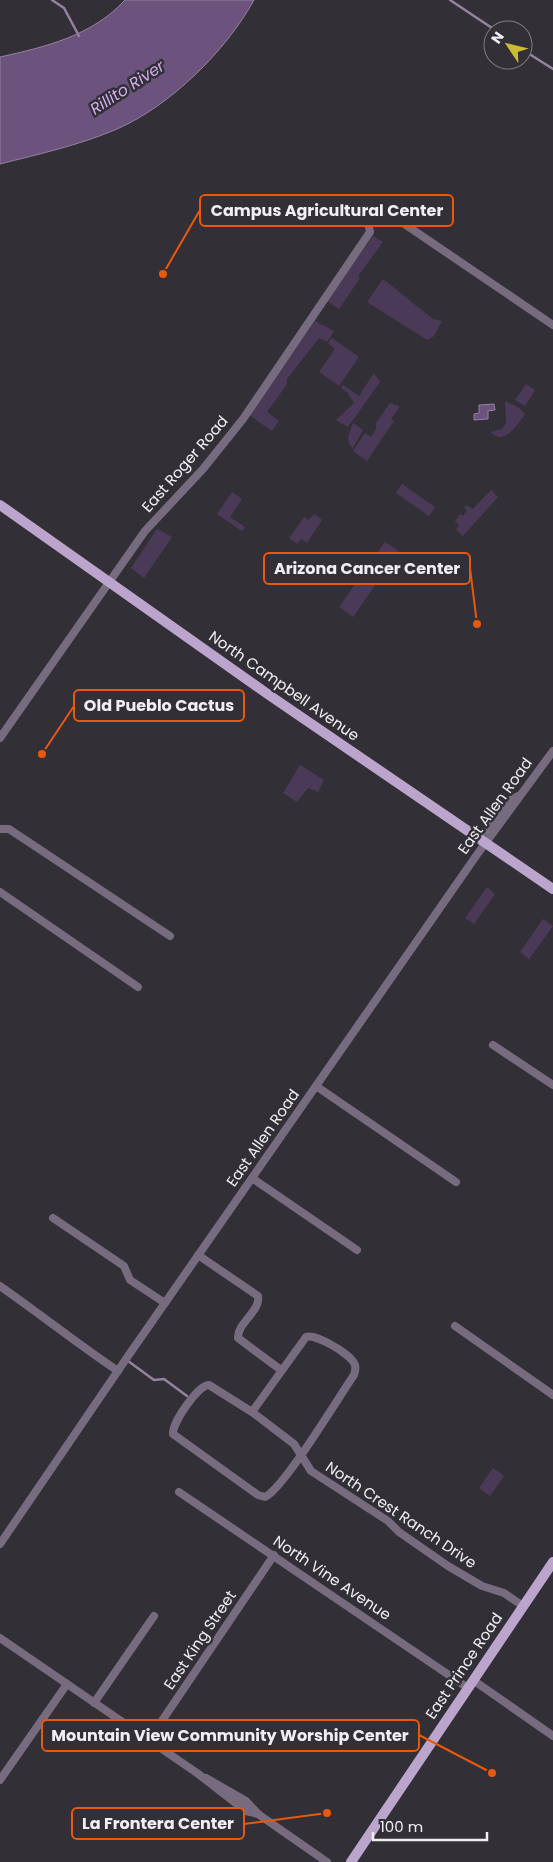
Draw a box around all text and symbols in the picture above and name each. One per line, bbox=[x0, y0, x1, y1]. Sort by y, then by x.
north arrow bbox=[483, 20, 533, 70]
text: N bbox=[486, 27, 509, 48]
water label: Rillito River bbox=[85, 54, 170, 120]
callout: Campus Agricultural Center bbox=[200, 195, 453, 226]
text: Campus Agricultural Center bbox=[211, 199, 443, 222]
street label: East Roger Road bbox=[137, 411, 233, 517]
callout: Arizona Cancer Center bbox=[264, 553, 470, 584]
text: Arizona Cancer Center bbox=[274, 557, 460, 580]
street label: North Campbell Avenue bbox=[205, 626, 364, 746]
callout: Old Pueblo Cactus bbox=[74, 690, 244, 721]
text: Old Pueblo Cactus bbox=[84, 694, 234, 717]
street label: East Allen Road bbox=[452, 753, 537, 858]
street label: East Allen Road bbox=[221, 1085, 304, 1191]
street label: North Crest Ranch Drive bbox=[322, 1456, 481, 1573]
street label: North Vine Avenue bbox=[269, 1530, 395, 1625]
street label: East King Street bbox=[159, 1586, 241, 1693]
street label: East Prince Road bbox=[420, 1608, 507, 1723]
callout: Mountain View Community Worship Center bbox=[42, 1720, 419, 1751]
text: Mountain View Community Worship Center bbox=[51, 1724, 409, 1747]
callout: La Frontera Center bbox=[72, 1808, 244, 1839]
scale bar bbox=[373, 1810, 487, 1842]
text: La Frontera Center bbox=[82, 1812, 234, 1835]
text: 100 m bbox=[380, 1816, 423, 1837]

